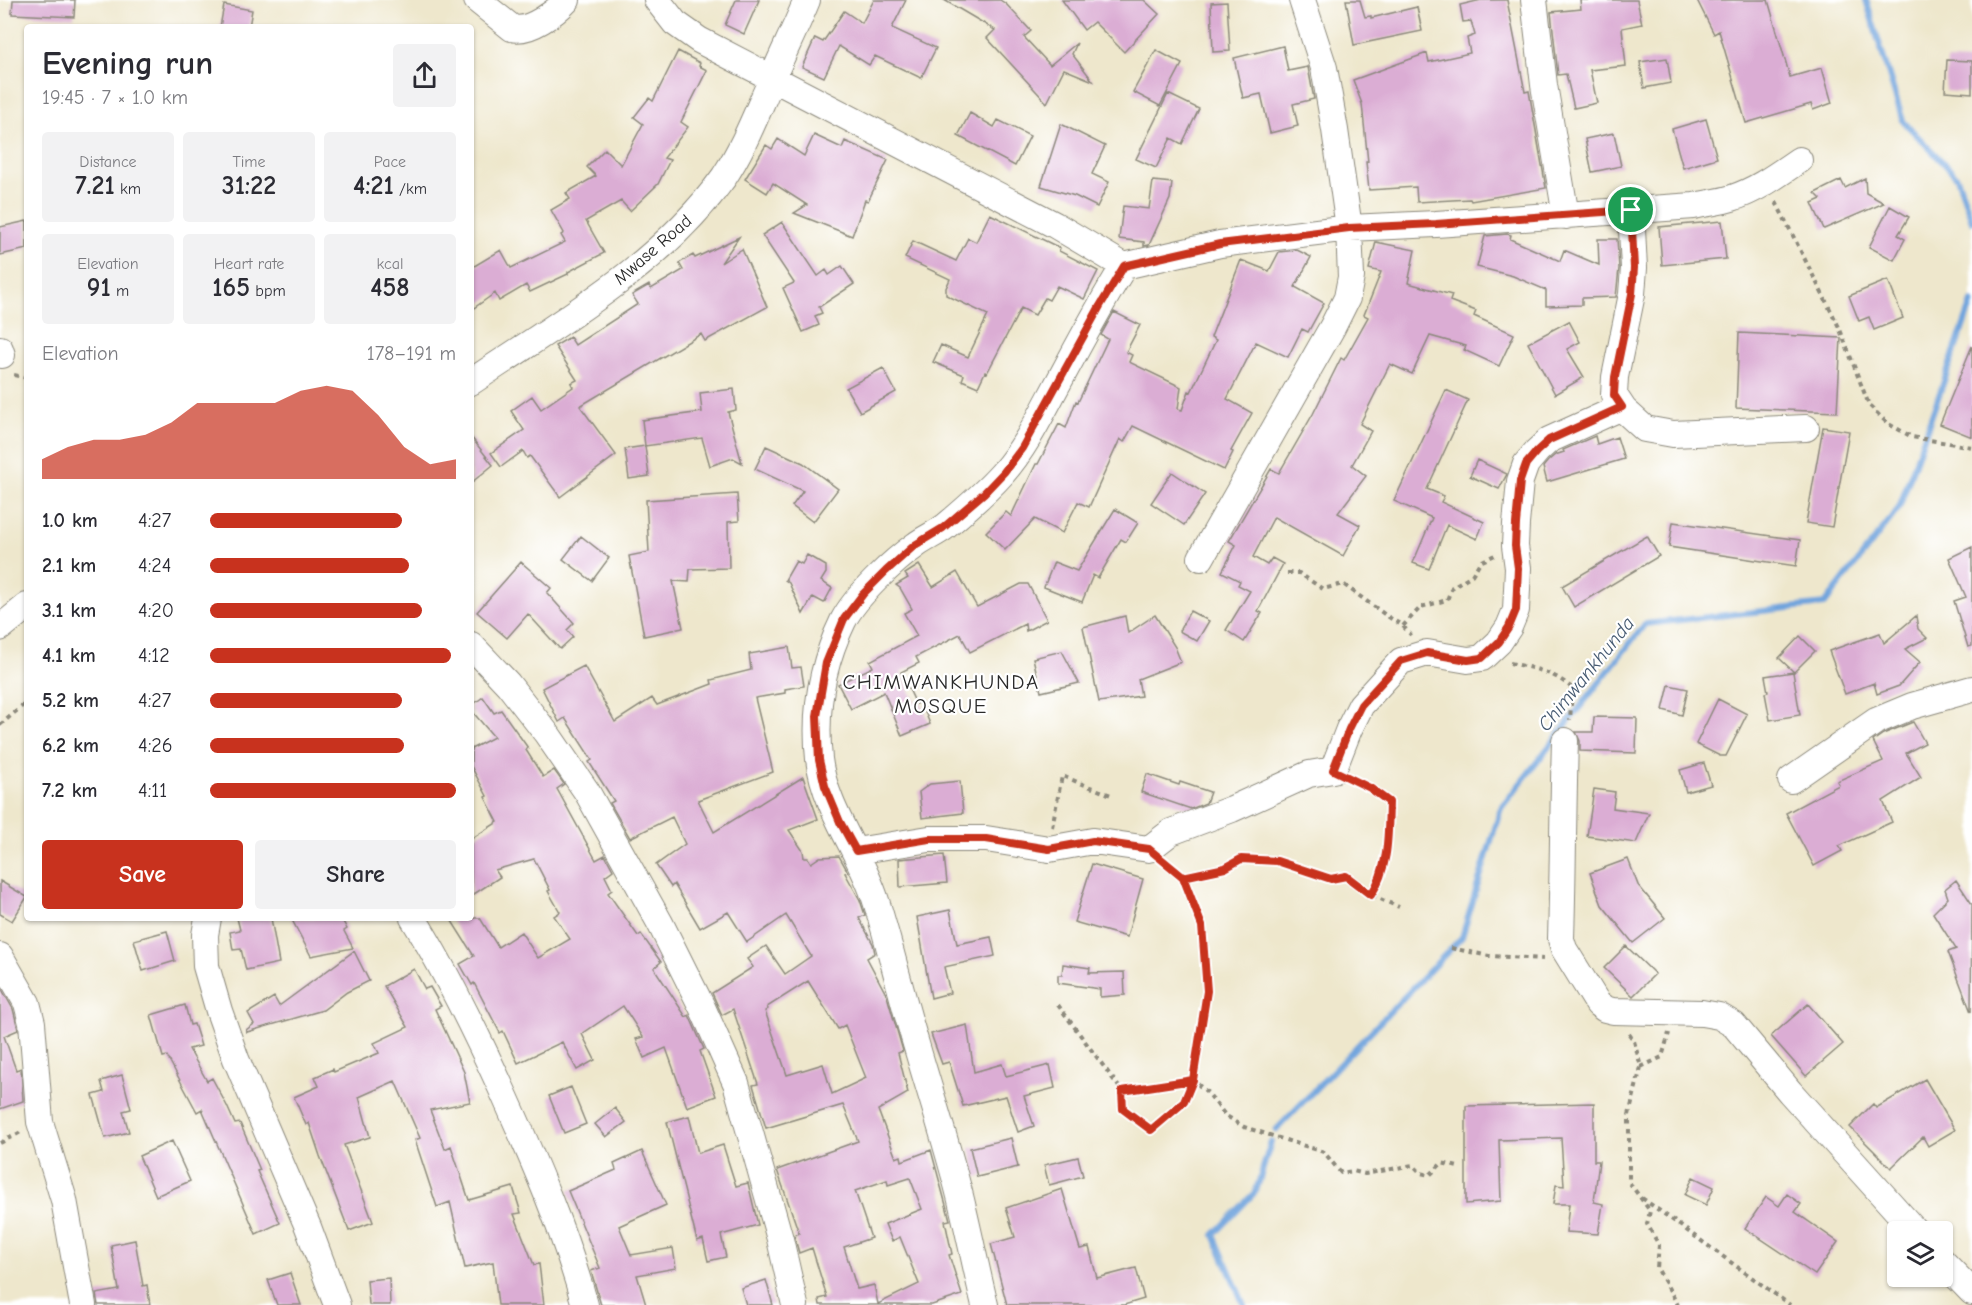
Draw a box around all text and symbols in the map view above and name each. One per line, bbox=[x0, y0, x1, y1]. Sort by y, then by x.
text: Evening run bbox=[42, 44, 213, 82]
button: share bbox=[393, 44, 456, 107]
text: 19:45 · 7 × 1.0 km bbox=[42, 86, 188, 109]
text: Distance bbox=[79, 153, 137, 171]
text: Time bbox=[232, 153, 266, 171]
text: Pace bbox=[374, 153, 406, 171]
text: 7.21 bbox=[75, 171, 115, 201]
text: 31:22 bbox=[222, 171, 276, 201]
text: 4:21 bbox=[353, 171, 394, 201]
text: km bbox=[115, 180, 141, 198]
text: /km bbox=[394, 180, 427, 198]
pin bbox=[1605, 184, 1656, 235]
icon: arrive bbox=[1614, 193, 1647, 226]
street label: Mwase Road bbox=[610, 211, 696, 289]
text: Elevation bbox=[77, 255, 139, 273]
text: Heart rate bbox=[214, 255, 284, 273]
text: kcal bbox=[377, 255, 403, 273]
text: 91 bbox=[87, 273, 111, 303]
text: 165 bbox=[212, 273, 250, 303]
text: 458 bbox=[370, 273, 410, 303]
text: m bbox=[111, 282, 129, 300]
text: bpm bbox=[250, 282, 286, 300]
text: Elevation bbox=[42, 342, 119, 365]
text: 178–191 m bbox=[367, 342, 456, 365]
text: 1.0 km bbox=[42, 509, 98, 532]
text: 4:27 bbox=[138, 509, 171, 532]
text: 2.1 km bbox=[42, 554, 96, 577]
text: 4:24 bbox=[138, 554, 171, 577]
text: 3.1 km bbox=[42, 599, 96, 622]
text: 4:20 bbox=[138, 599, 174, 622]
water label: Chimwankhunda bbox=[1533, 612, 1639, 736]
text: 4.1 km bbox=[42, 644, 96, 667]
text: 4:12 bbox=[138, 644, 170, 667]
district label: CHIMWANKHUNDA MOSQUE bbox=[842, 670, 1040, 718]
text: 5.2 km bbox=[42, 689, 99, 712]
text: 4:27 bbox=[138, 689, 171, 712]
text: 6.2 km bbox=[42, 734, 99, 757]
text: 4:26 bbox=[138, 734, 173, 757]
text: 7.2 km bbox=[42, 779, 97, 802]
text: 4:11 bbox=[138, 779, 167, 802]
button: Save bbox=[42, 840, 243, 909]
button: Share bbox=[255, 840, 456, 909]
map controls bbox=[1887, 1221, 1953, 1287]
button: layers bbox=[1887, 1221, 1953, 1287]

